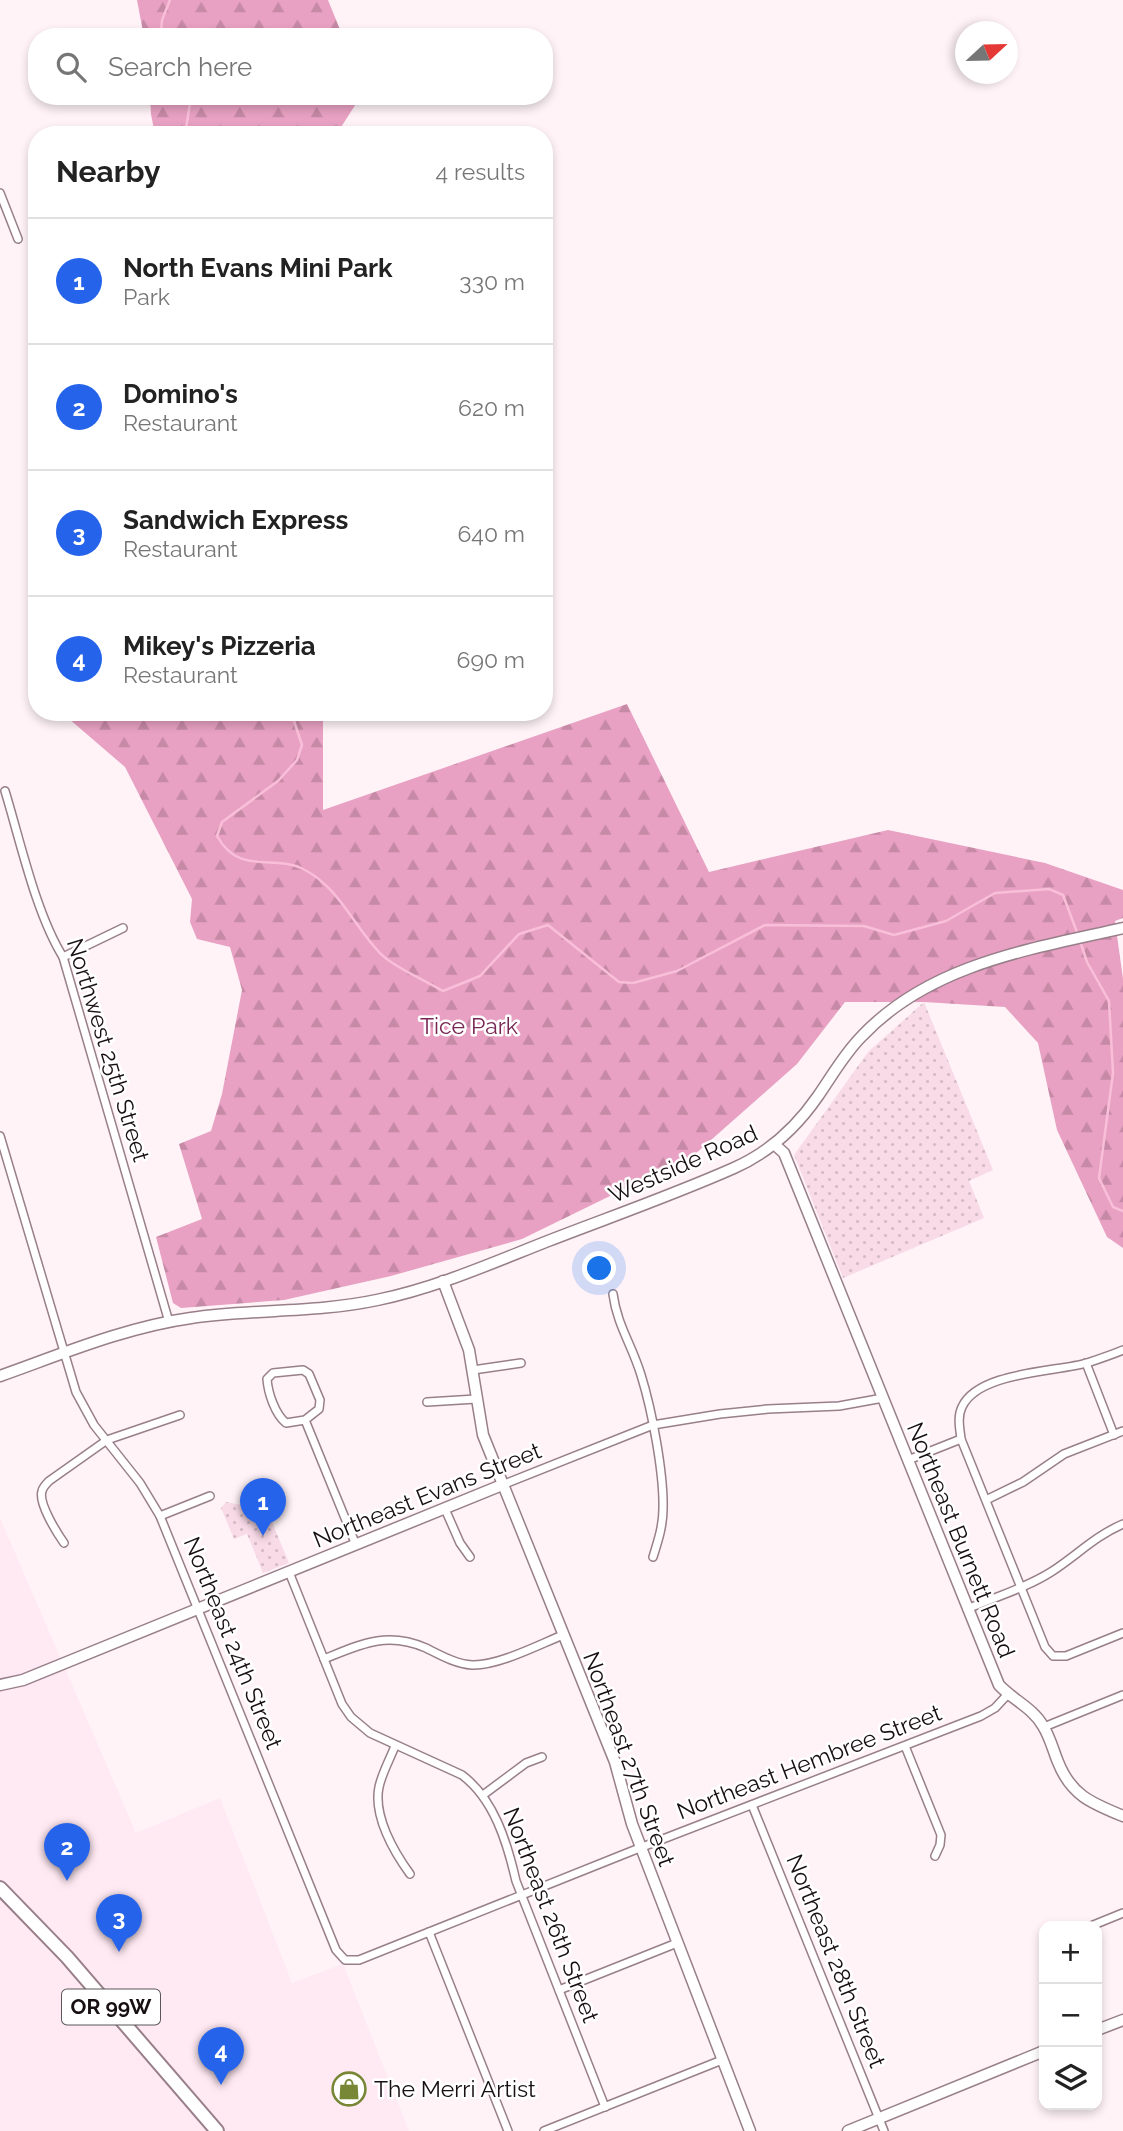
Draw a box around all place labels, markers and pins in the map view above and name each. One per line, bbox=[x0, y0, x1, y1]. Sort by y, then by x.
pin: 1 bbox=[240, 1478, 286, 1536]
pin: 2 bbox=[44, 1823, 90, 1881]
pin: 3 bbox=[96, 1894, 142, 1952]
pin: 4 bbox=[198, 2027, 244, 2085]
shop icon: The Merri Artist bbox=[330, 2070, 368, 2108]
place label: The Merri Artist bbox=[374, 2075, 536, 2102]

